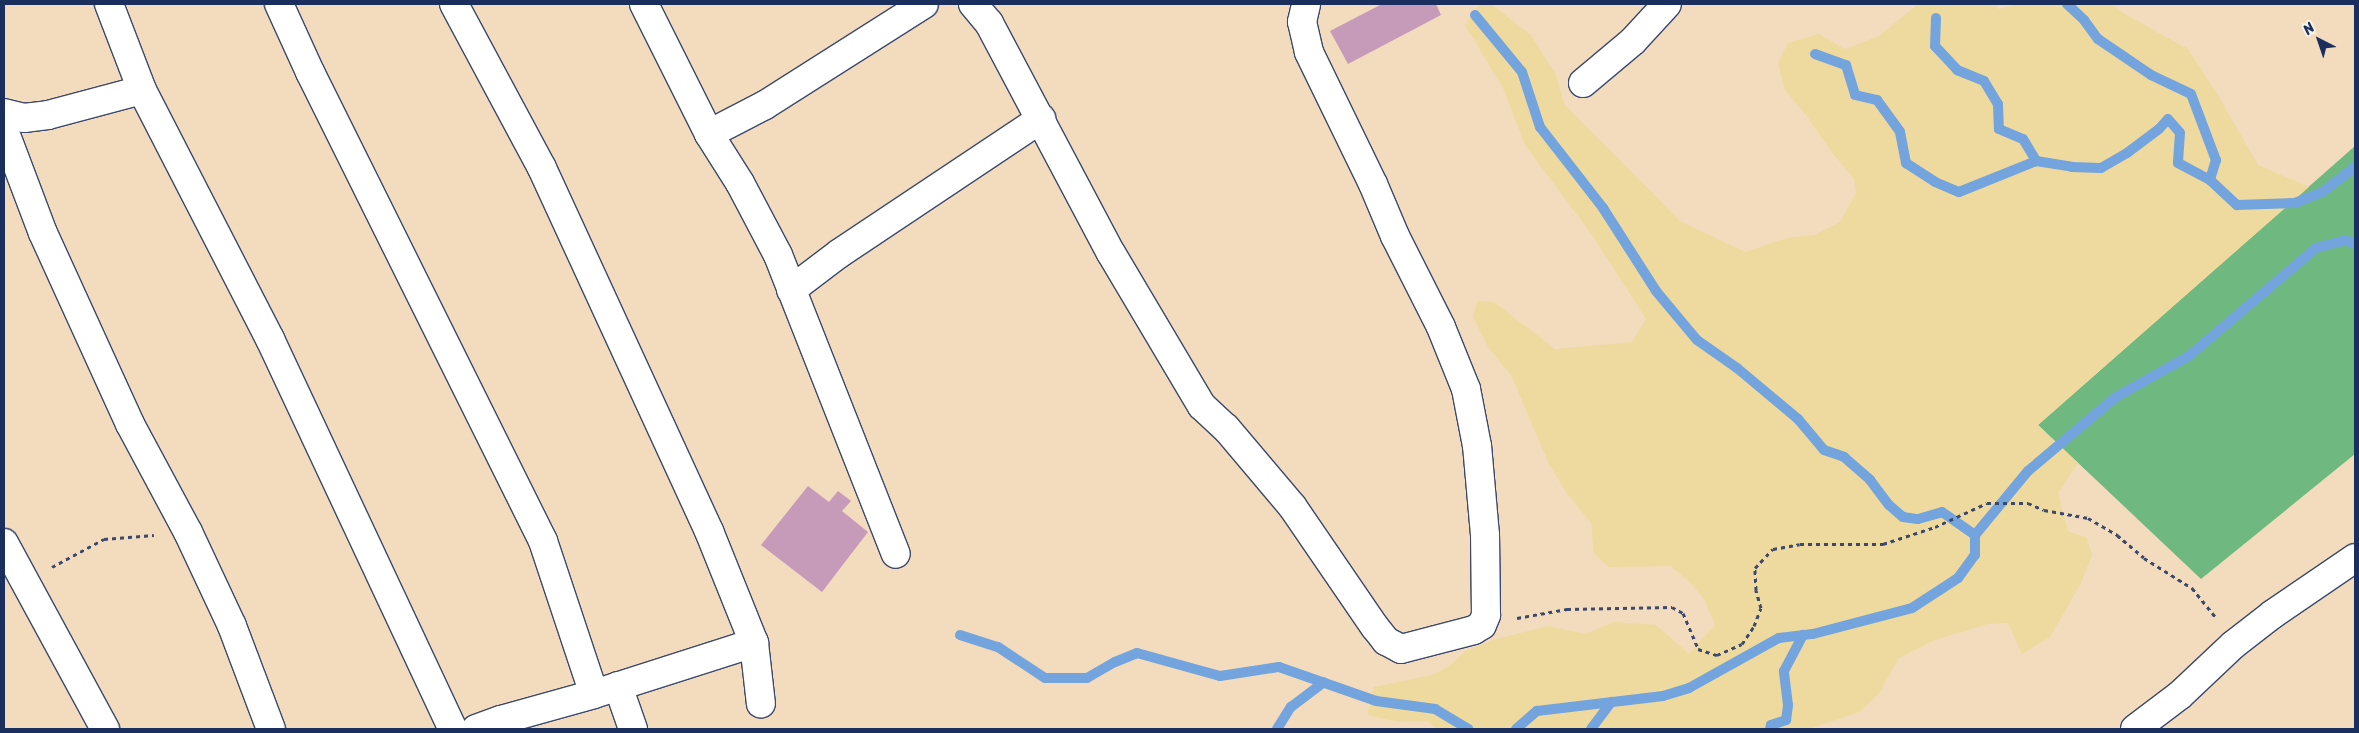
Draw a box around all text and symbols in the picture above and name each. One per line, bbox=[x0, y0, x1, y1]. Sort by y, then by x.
north arrow bbox=[2294, 15, 2344, 65]
text: N bbox=[2297, 16, 2321, 41]

